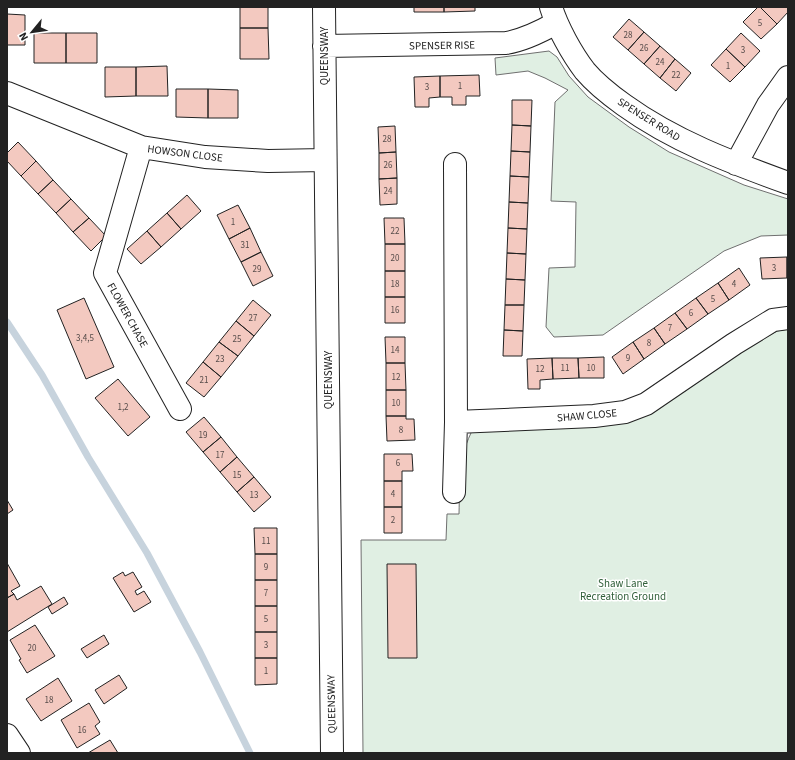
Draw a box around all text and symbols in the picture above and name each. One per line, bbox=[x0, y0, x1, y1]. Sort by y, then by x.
north arrow bbox=[12, 12, 52, 52]
house number: 5 bbox=[758, 17, 763, 30]
street label: QUEENSWAY bbox=[317, 26, 332, 85]
house number: 28 bbox=[624, 29, 633, 42]
text: N bbox=[15, 30, 32, 43]
street label: SPENSER RISE bbox=[409, 37, 475, 54]
house number: 26 bbox=[640, 42, 649, 55]
house number: 3 bbox=[741, 44, 746, 57]
house number: 24 bbox=[656, 56, 665, 69]
house number: 1 bbox=[726, 60, 730, 73]
house number: 22 bbox=[672, 69, 681, 82]
house number: 1 bbox=[458, 80, 462, 93]
house number: 3 bbox=[425, 81, 430, 94]
street label: SPENSER ROAD bbox=[615, 94, 683, 145]
house number: 28 bbox=[383, 133, 392, 146]
street label: HOWSON CLOSE bbox=[146, 141, 224, 166]
house number: 26 bbox=[384, 159, 393, 172]
house number: 24 bbox=[384, 185, 393, 198]
house number: 1 bbox=[231, 216, 235, 229]
house number: 22 bbox=[391, 225, 400, 238]
house number: 31 bbox=[241, 239, 249, 252]
house number: 20 bbox=[391, 252, 400, 265]
house number: 3 bbox=[772, 262, 777, 275]
house number: 29 bbox=[253, 263, 262, 276]
house number: 18 bbox=[391, 278, 400, 291]
house number: 4 bbox=[732, 278, 737, 291]
street label: FLOWER CHASE bbox=[104, 280, 152, 350]
house number: 5 bbox=[711, 293, 716, 306]
house number: 16 bbox=[391, 304, 400, 317]
house number: 6 bbox=[689, 307, 694, 320]
house number: 27 bbox=[249, 312, 258, 325]
house number: 7 bbox=[668, 322, 673, 335]
house number: 3,4,5 bbox=[76, 332, 94, 345]
house number: 25 bbox=[233, 333, 242, 346]
house number: 8 bbox=[647, 337, 652, 350]
house number: 14 bbox=[391, 344, 400, 357]
street label: QUEENSWAY bbox=[321, 350, 336, 409]
house number: 9 bbox=[626, 352, 631, 365]
house number: 23 bbox=[216, 353, 225, 366]
house number: 11 bbox=[561, 362, 569, 375]
house number: 10 bbox=[587, 362, 596, 375]
house number: 12 bbox=[536, 363, 545, 376]
house number: 12 bbox=[392, 371, 401, 384]
house number: 21 bbox=[200, 374, 208, 387]
house number: 10 bbox=[392, 397, 401, 410]
house number: 1,2 bbox=[117, 401, 129, 414]
street label: SHAW CLOSE bbox=[556, 405, 618, 426]
house number: 8 bbox=[399, 424, 404, 437]
house number: 19 bbox=[199, 429, 208, 442]
house number: 17 bbox=[216, 449, 225, 462]
house number: 6 bbox=[396, 457, 401, 470]
house number: 15 bbox=[233, 469, 242, 482]
house number: 4 bbox=[391, 488, 396, 501]
house number: 13 bbox=[250, 489, 259, 502]
house number: 2 bbox=[391, 514, 396, 527]
house number: 11 bbox=[262, 535, 270, 548]
house number: 9 bbox=[264, 561, 269, 574]
park label: Shaw Lane Recreation Ground bbox=[580, 576, 666, 604]
house number: 7 bbox=[264, 587, 269, 600]
house number: 5 bbox=[264, 613, 269, 626]
house number: 3 bbox=[264, 639, 269, 652]
house number: 20 bbox=[28, 642, 37, 655]
house number: 1 bbox=[264, 665, 268, 678]
street label: QUEENSWAY bbox=[323, 674, 340, 733]
house number: 18 bbox=[45, 694, 54, 707]
house number: 16 bbox=[78, 724, 87, 737]

